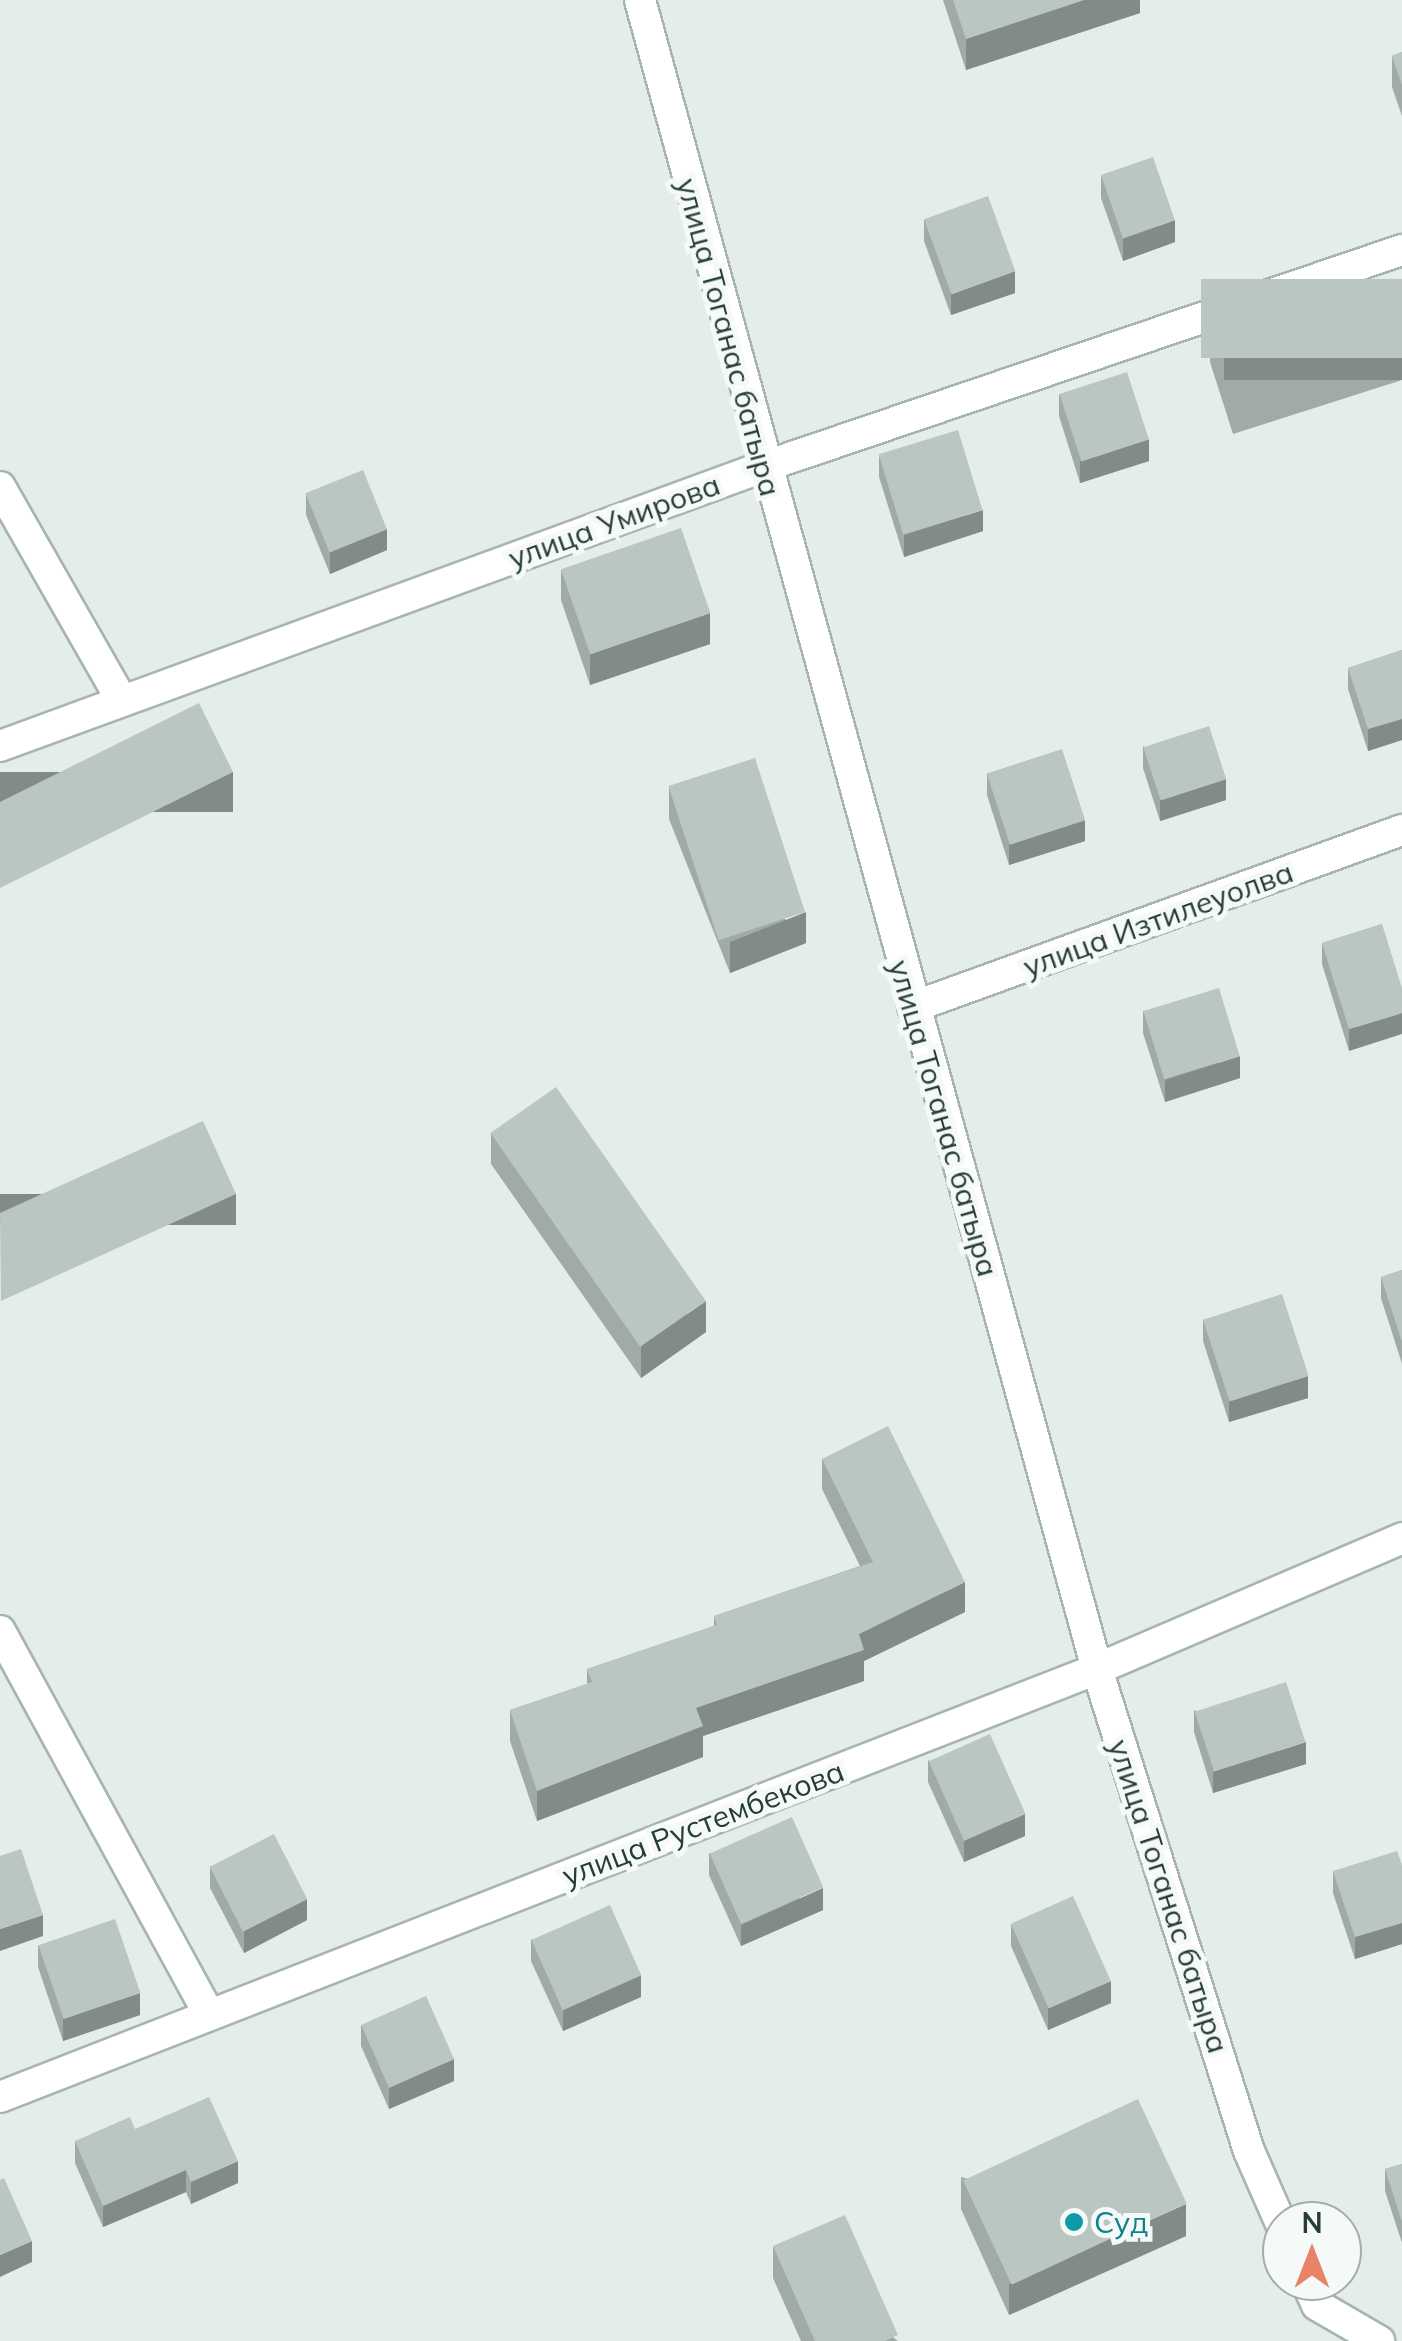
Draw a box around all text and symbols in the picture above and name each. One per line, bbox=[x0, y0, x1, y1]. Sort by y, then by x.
street label: улица Тоганас батыра bbox=[669, 174, 789, 500]
street label: улица Умирова bbox=[503, 466, 725, 576]
street label: улица Изтилеуолва bbox=[1018, 853, 1298, 985]
street label: улица Тоганас батыра bbox=[882, 956, 1006, 1280]
street label: улица Тоганас батыра bbox=[1101, 1735, 1237, 2057]
street label: улица Рустембекова bbox=[557, 1753, 849, 1893]
north arrow bbox=[1262, 2201, 1362, 2301]
place label: Суд bbox=[1094, 2204, 1148, 2240]
text: N bbox=[1301, 2205, 1323, 2240]
marker: Суд bbox=[1063, 2211, 1085, 2233]

